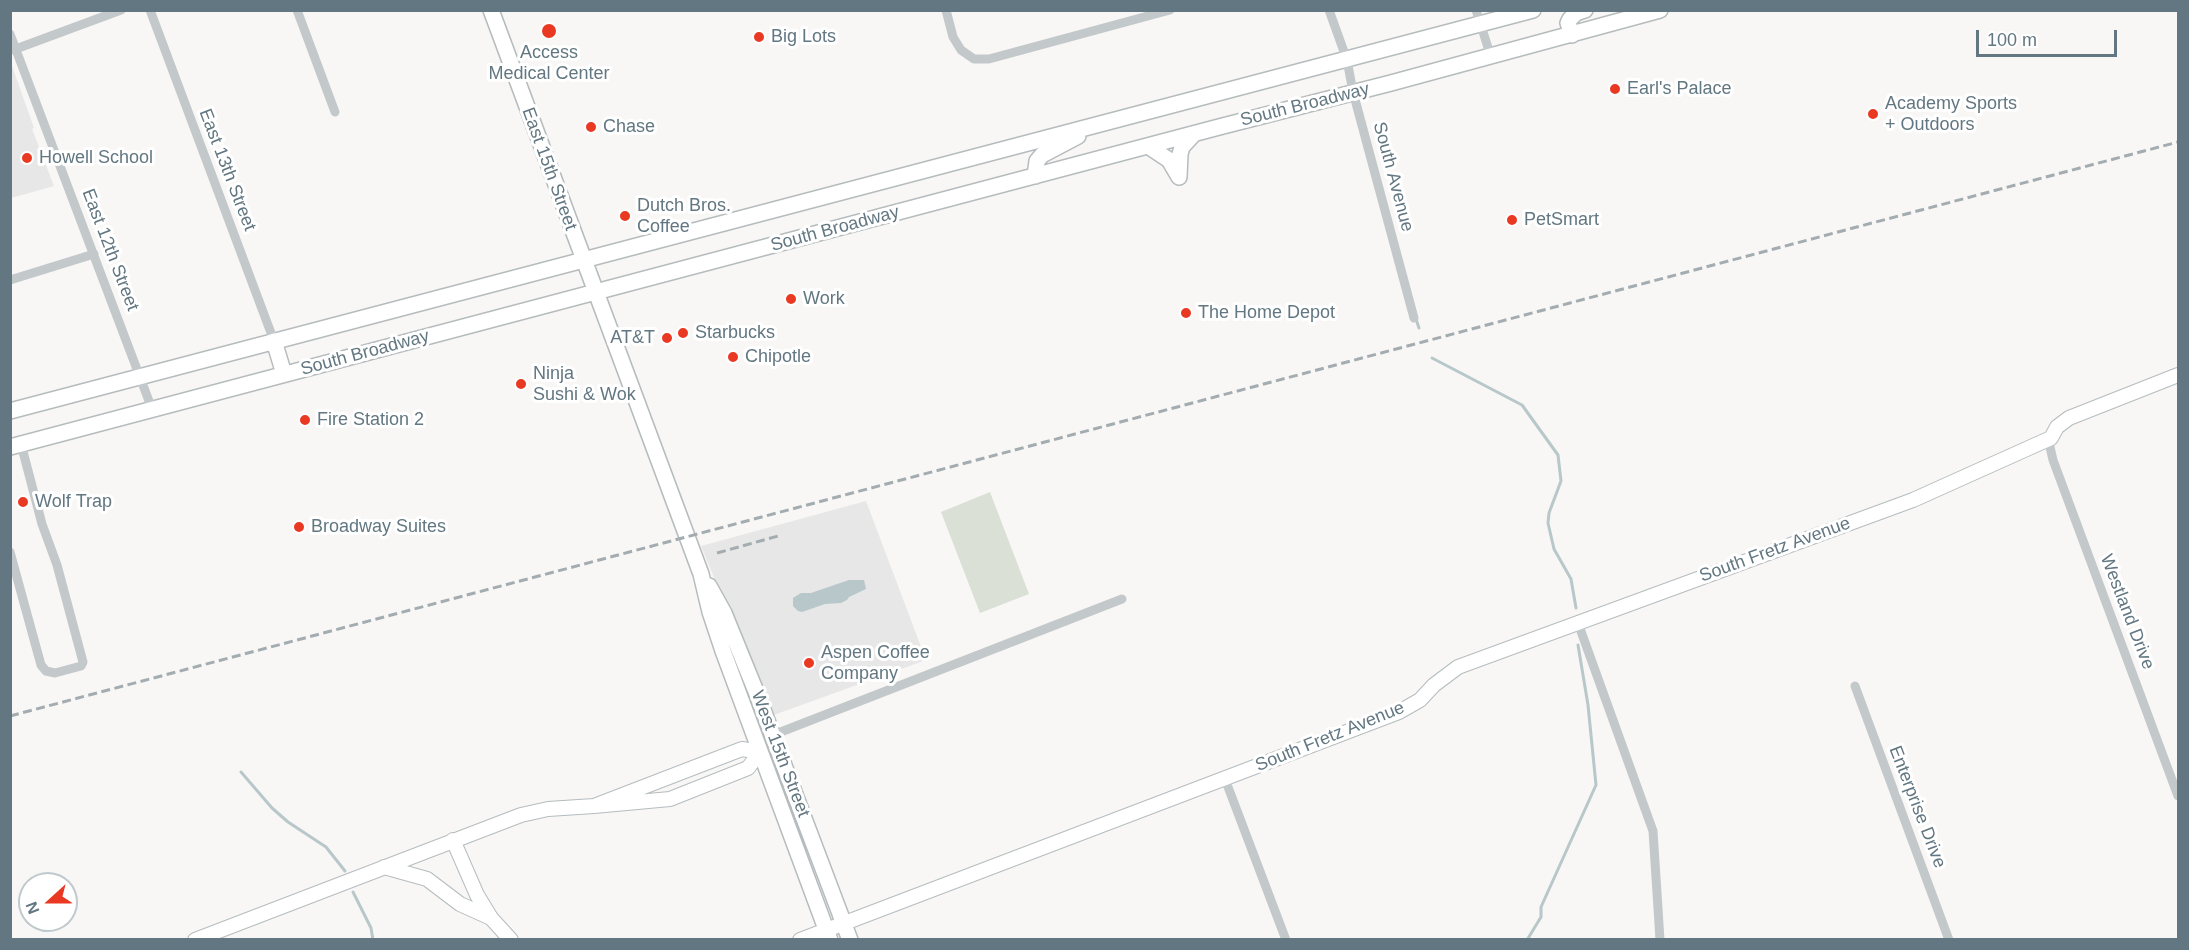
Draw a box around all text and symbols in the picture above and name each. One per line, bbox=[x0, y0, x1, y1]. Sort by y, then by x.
scale bar bbox=[1979, 18, 2120, 56]
marker: Access Medical Center bbox=[540, 22, 558, 40]
place label: Big Lots bbox=[771, 26, 836, 48]
marker: Big Lots bbox=[752, 30, 766, 44]
text: 100 m bbox=[1987, 30, 2037, 50]
place label: Access Medical Center bbox=[488, 42, 610, 84]
place label: Earl's Palace bbox=[1627, 78, 1731, 100]
street label: South Broadway bbox=[1238, 79, 1372, 131]
marker: Earl's Palace bbox=[1608, 82, 1622, 96]
place label: Academy Sports + Outdoors bbox=[1885, 93, 2017, 136]
street label: East 15th Street bbox=[517, 105, 581, 233]
street label: East 13th Street bbox=[194, 106, 260, 234]
marker: Academy Sports + Outdoors bbox=[1866, 107, 1880, 121]
place label: Chase bbox=[603, 116, 655, 138]
marker: Chase bbox=[584, 120, 598, 134]
street label: South Avenue bbox=[1368, 120, 1418, 234]
place label: Howell School bbox=[39, 147, 153, 169]
marker: Howell School bbox=[20, 151, 34, 165]
street label: East 12th Street bbox=[77, 186, 143, 314]
place label: Dutch Bros. Coffee bbox=[637, 195, 731, 238]
street label: South Broadway bbox=[768, 201, 902, 257]
marker: Dutch Bros. Coffee bbox=[618, 209, 632, 223]
place label: PetSmart bbox=[1524, 209, 1599, 231]
marker: PetSmart bbox=[1505, 213, 1519, 227]
place label: Work bbox=[803, 288, 845, 310]
marker: Work bbox=[784, 292, 798, 306]
place label: The Home Depot bbox=[1198, 302, 1335, 324]
marker: The Home Depot bbox=[1179, 306, 1193, 320]
place label: Starbucks bbox=[695, 322, 775, 344]
street label: South Broadway bbox=[298, 325, 432, 381]
marker: Starbucks bbox=[676, 326, 690, 340]
place label: AT&T bbox=[610, 327, 655, 349]
marker: AT&T bbox=[660, 331, 674, 345]
place label: Chipotle bbox=[745, 346, 811, 368]
marker: Chipotle bbox=[726, 350, 740, 364]
place label: Ninja Sushi & Wok bbox=[533, 363, 636, 406]
marker: Ninja Sushi & Wok bbox=[514, 377, 528, 391]
place label: Fire Station 2 bbox=[317, 409, 424, 431]
marker: Fire Station 2 bbox=[298, 413, 312, 427]
place label: Wolf Trap bbox=[35, 491, 112, 513]
marker: Wolf Trap bbox=[16, 495, 30, 509]
street label: South Fretz Avenue bbox=[1697, 513, 1853, 587]
place label: Broadway Suites bbox=[311, 516, 446, 538]
marker: Broadway Suites bbox=[292, 520, 306, 534]
street label: Westland Drive bbox=[2095, 551, 2159, 673]
place label: Aspen Coffee Company bbox=[821, 642, 930, 684]
marker: Aspen Coffee Company bbox=[802, 656, 816, 670]
street label: West 15th Street bbox=[746, 688, 814, 820]
street label: South Fretz Avenue bbox=[1252, 697, 1408, 777]
street label: Enterprise Drive bbox=[1884, 743, 1950, 871]
north arrow bbox=[18, 872, 78, 932]
text: N bbox=[23, 899, 43, 916]

